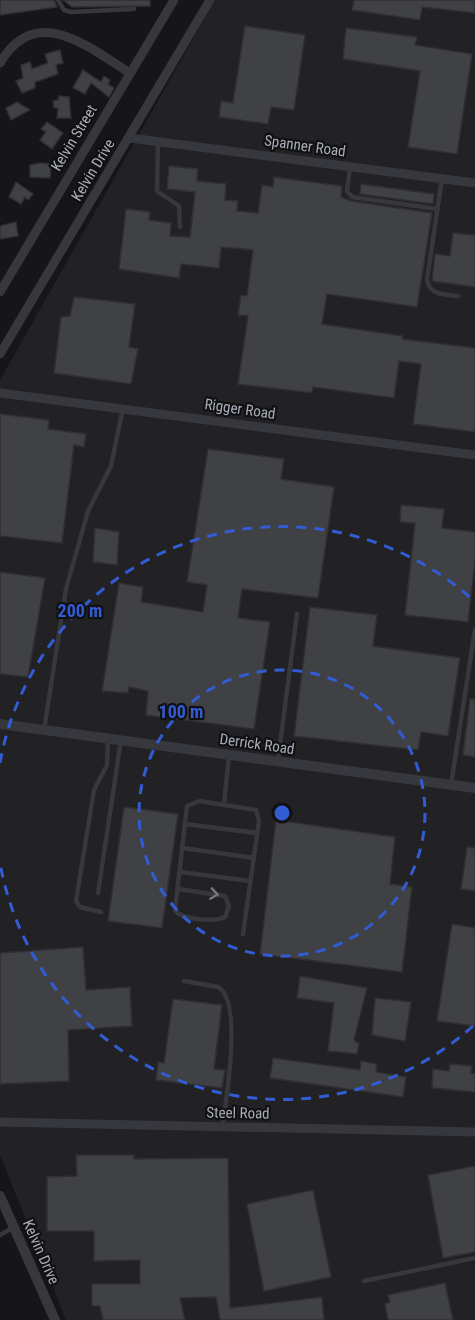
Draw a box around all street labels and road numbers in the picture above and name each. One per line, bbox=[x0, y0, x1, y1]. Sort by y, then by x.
street label: Kelvin Street bbox=[47, 102, 101, 174]
street label: Spanner Road bbox=[263, 131, 347, 161]
street label: Kelvin Drive bbox=[68, 136, 118, 204]
street label: Rigger Road bbox=[203, 395, 277, 423]
street label: Derrick Road bbox=[218, 730, 296, 758]
street label: Steel Road bbox=[206, 1103, 270, 1123]
street label: Kelvin Drive bbox=[19, 1217, 63, 1287]

